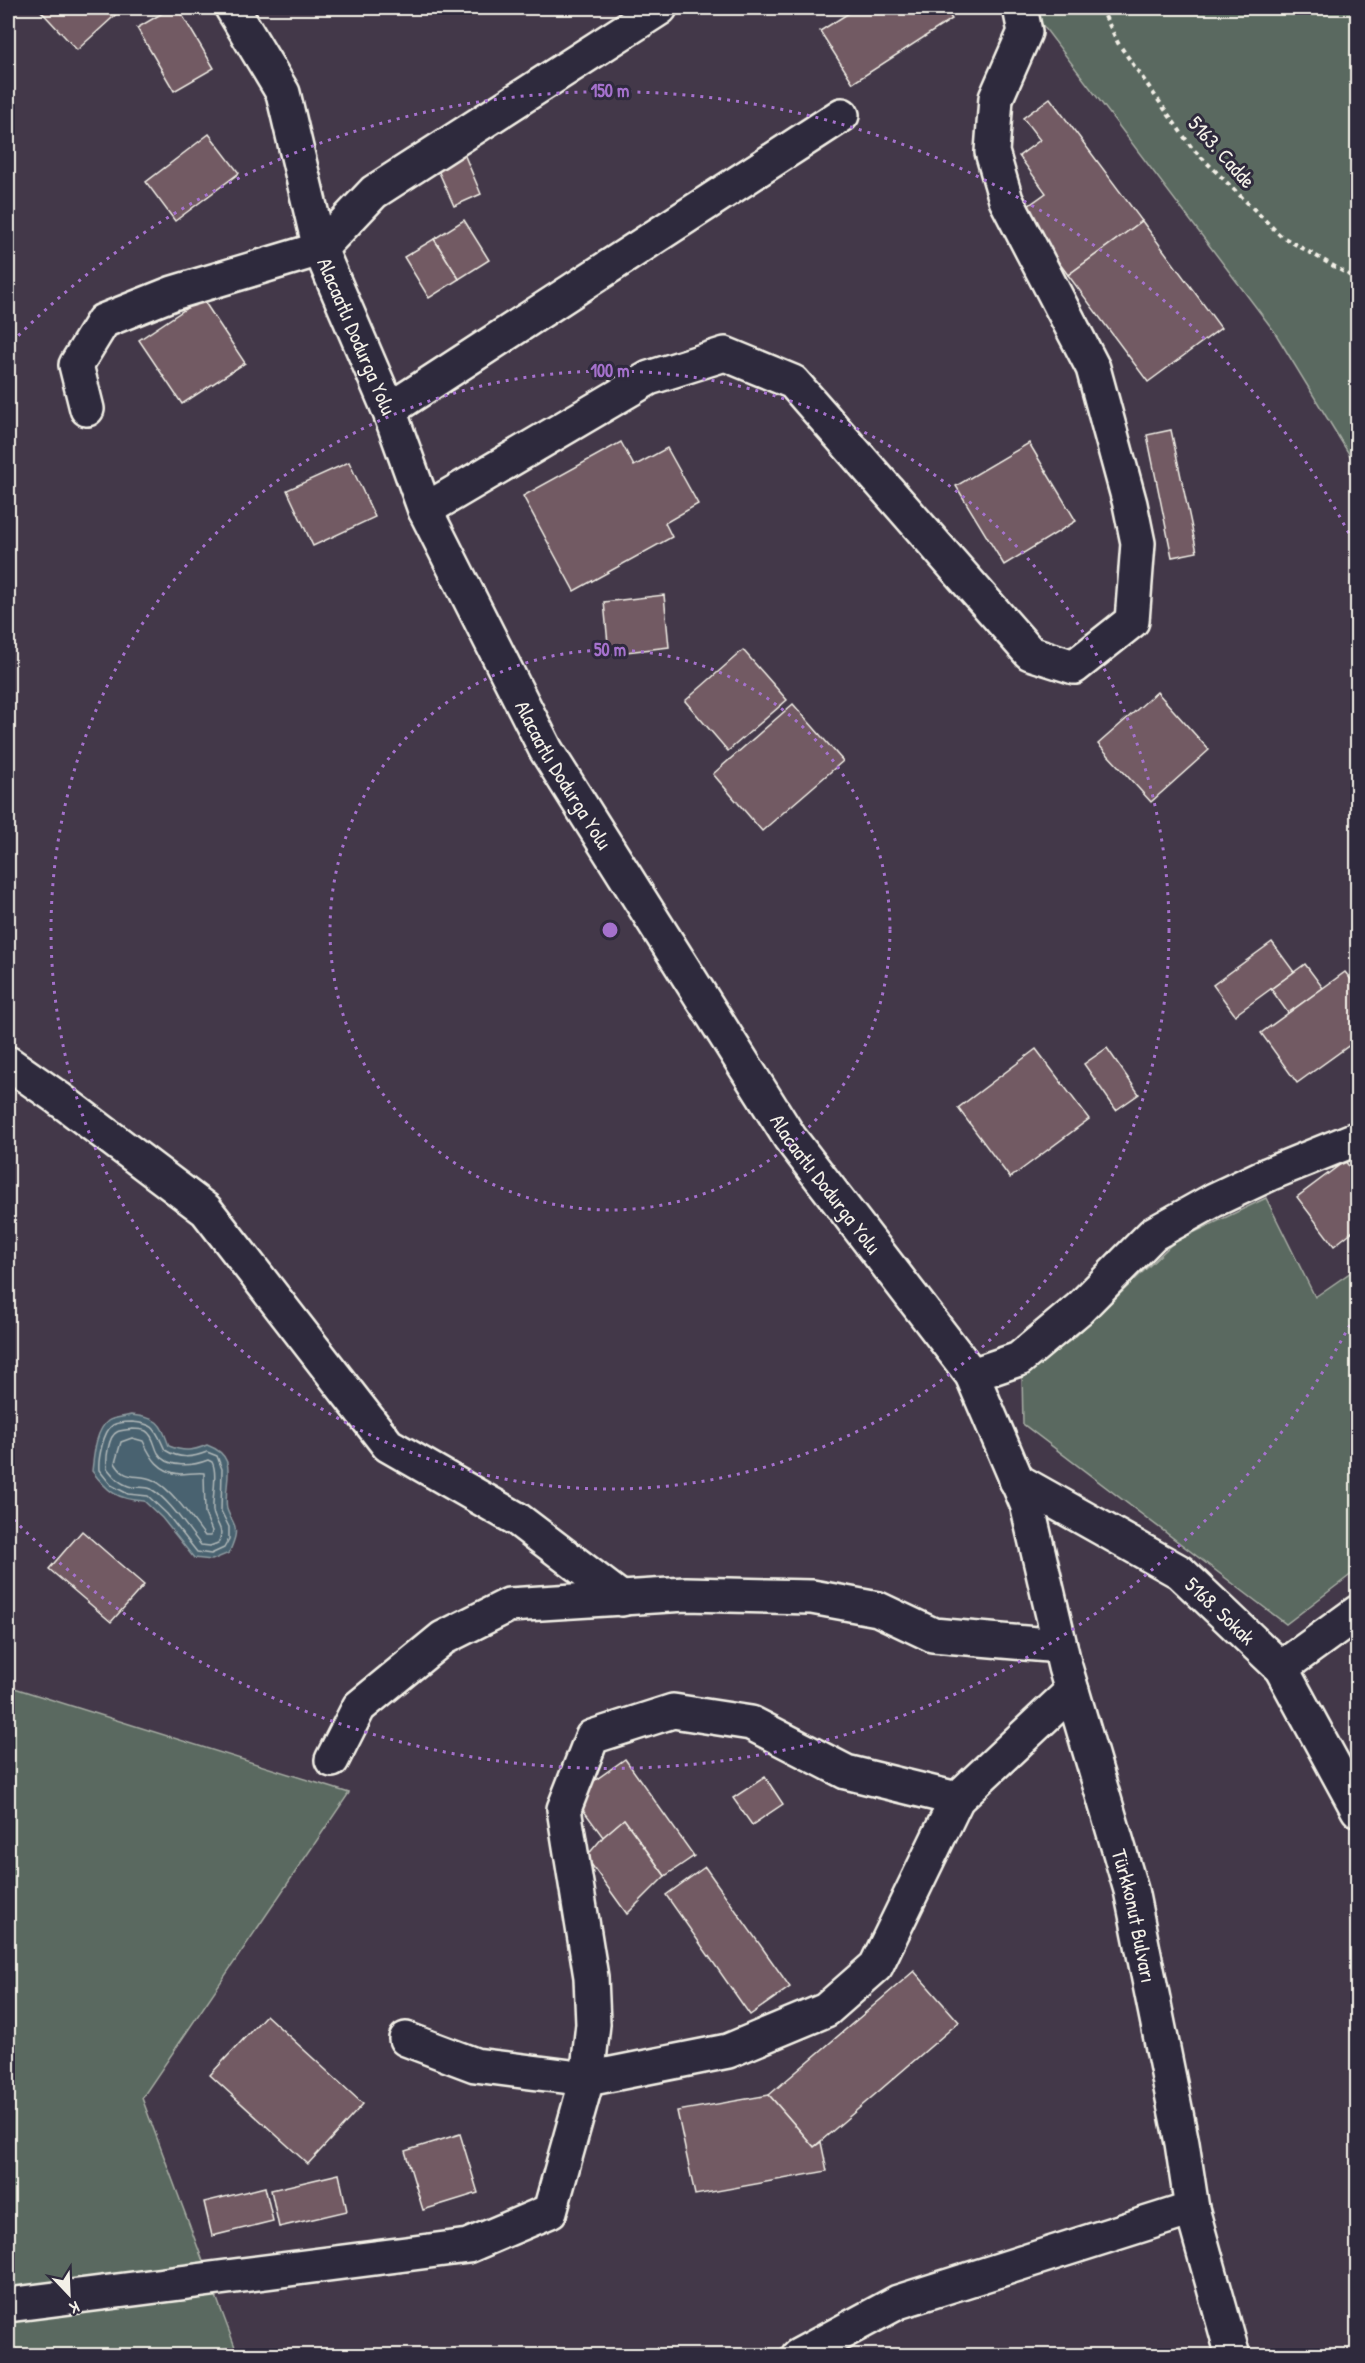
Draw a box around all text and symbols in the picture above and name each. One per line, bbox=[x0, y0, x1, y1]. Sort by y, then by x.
text: 150 m bbox=[591, 78, 629, 103]
street label: 5163. Cadde bbox=[1182, 110, 1262, 194]
street label: Alacaatlı Dodurga Yolu bbox=[311, 253, 404, 420]
text: 100 m bbox=[590, 358, 630, 383]
text: 50 m bbox=[594, 637, 626, 662]
street label: Alacaatlı Dodurga Yolu bbox=[509, 695, 620, 855]
centre of rings bbox=[600, 920, 620, 940]
street label: Alacaatlı Dodurga Yolu bbox=[764, 1108, 888, 1260]
street label: 5168. Sokak bbox=[1179, 1570, 1262, 1651]
street label: Türkkonut Bulvarı bbox=[1105, 1845, 1164, 1985]
north arrow bbox=[39, 2264, 99, 2324]
text: K bbox=[66, 2296, 83, 2320]

